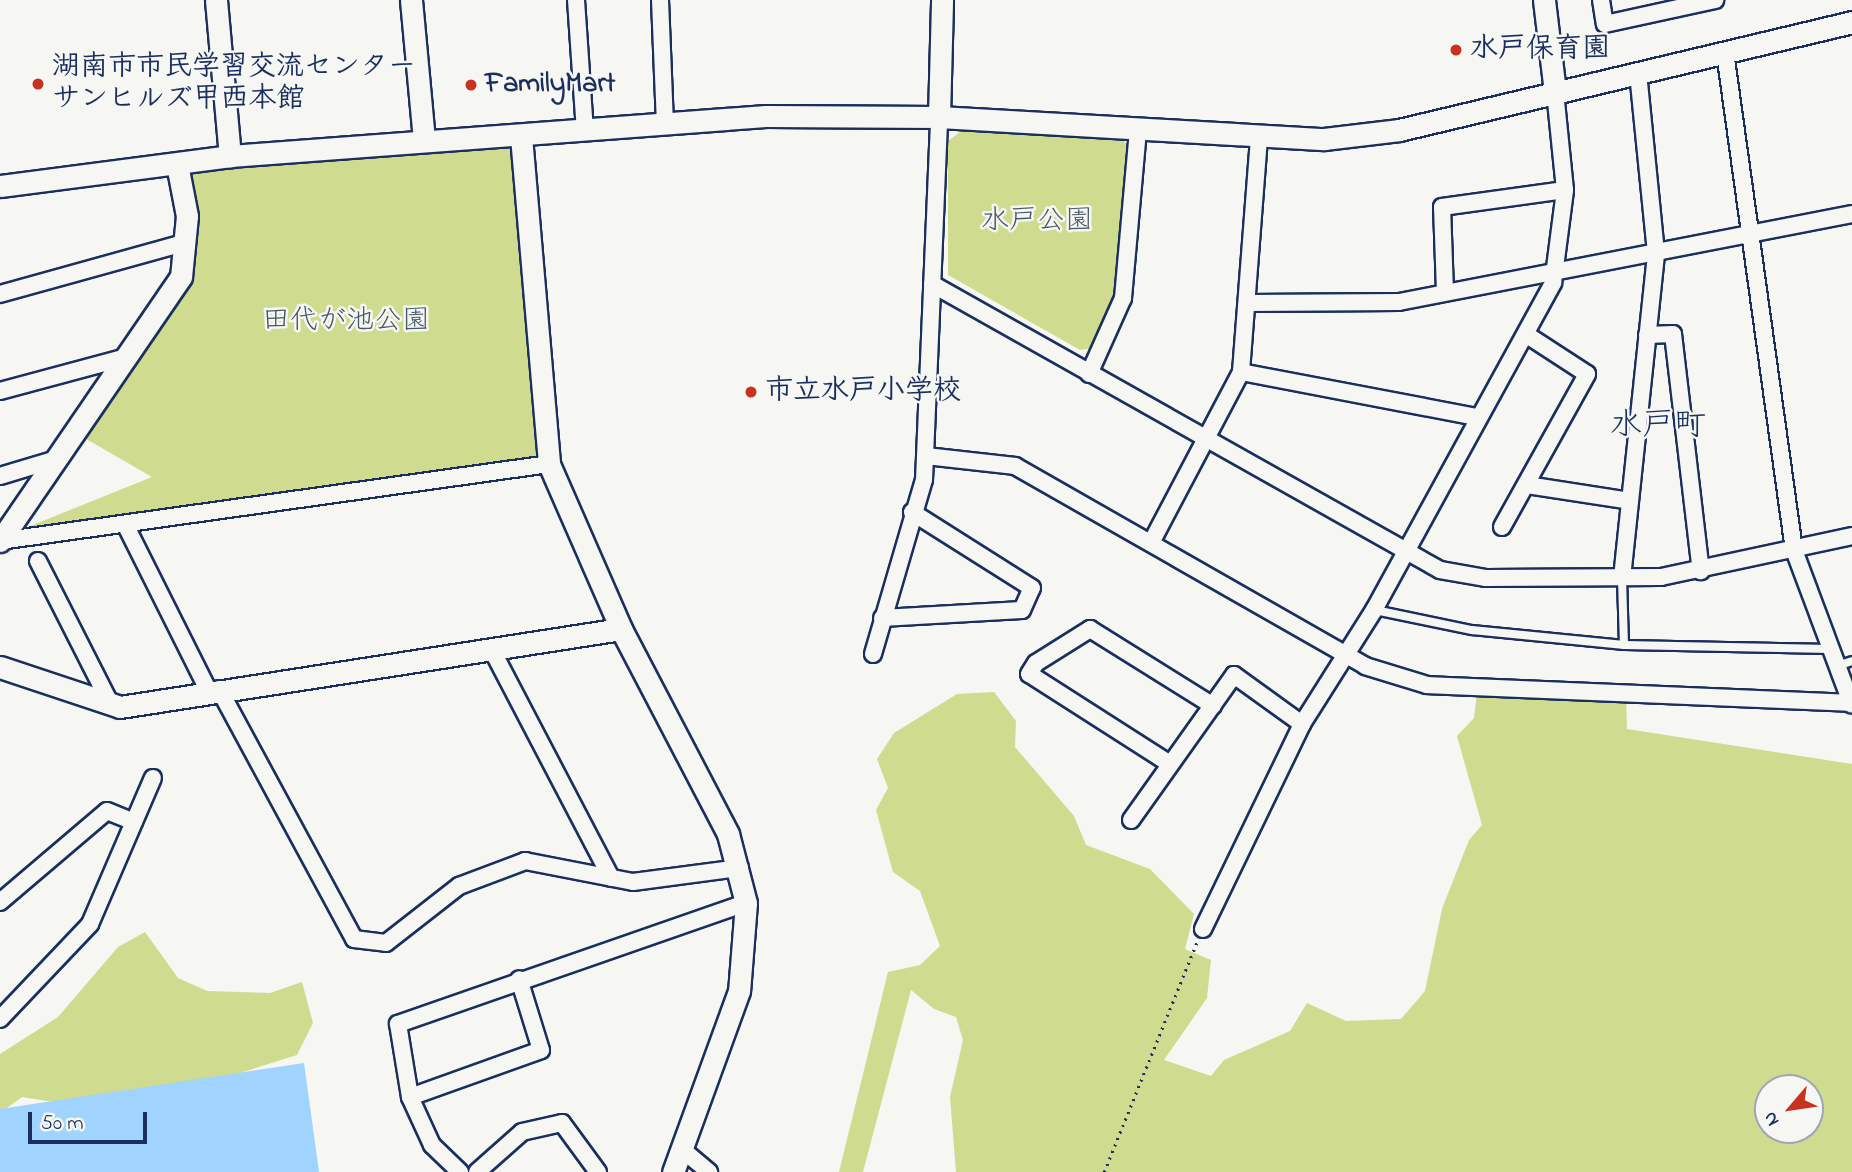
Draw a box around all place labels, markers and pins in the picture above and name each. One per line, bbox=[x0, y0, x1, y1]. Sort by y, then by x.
place label: 水戸保育園 bbox=[1470, 33, 1610, 67]
marker: 水戸保育園 bbox=[1448, 42, 1464, 58]
place label: 湖南市市民学習交流センター サンヒルズ甲西本館 bbox=[52, 51, 416, 117]
place label: FamilyMart bbox=[485, 68, 616, 102]
marker: 湖南市市民学習交流センター サンヒルズ甲西本館 bbox=[30, 76, 46, 92]
marker: FamilyMart bbox=[463, 77, 479, 93]
place label: 市立水戸小学校 bbox=[765, 375, 961, 409]
marker: 市立水戸小学校 bbox=[743, 384, 759, 400]

